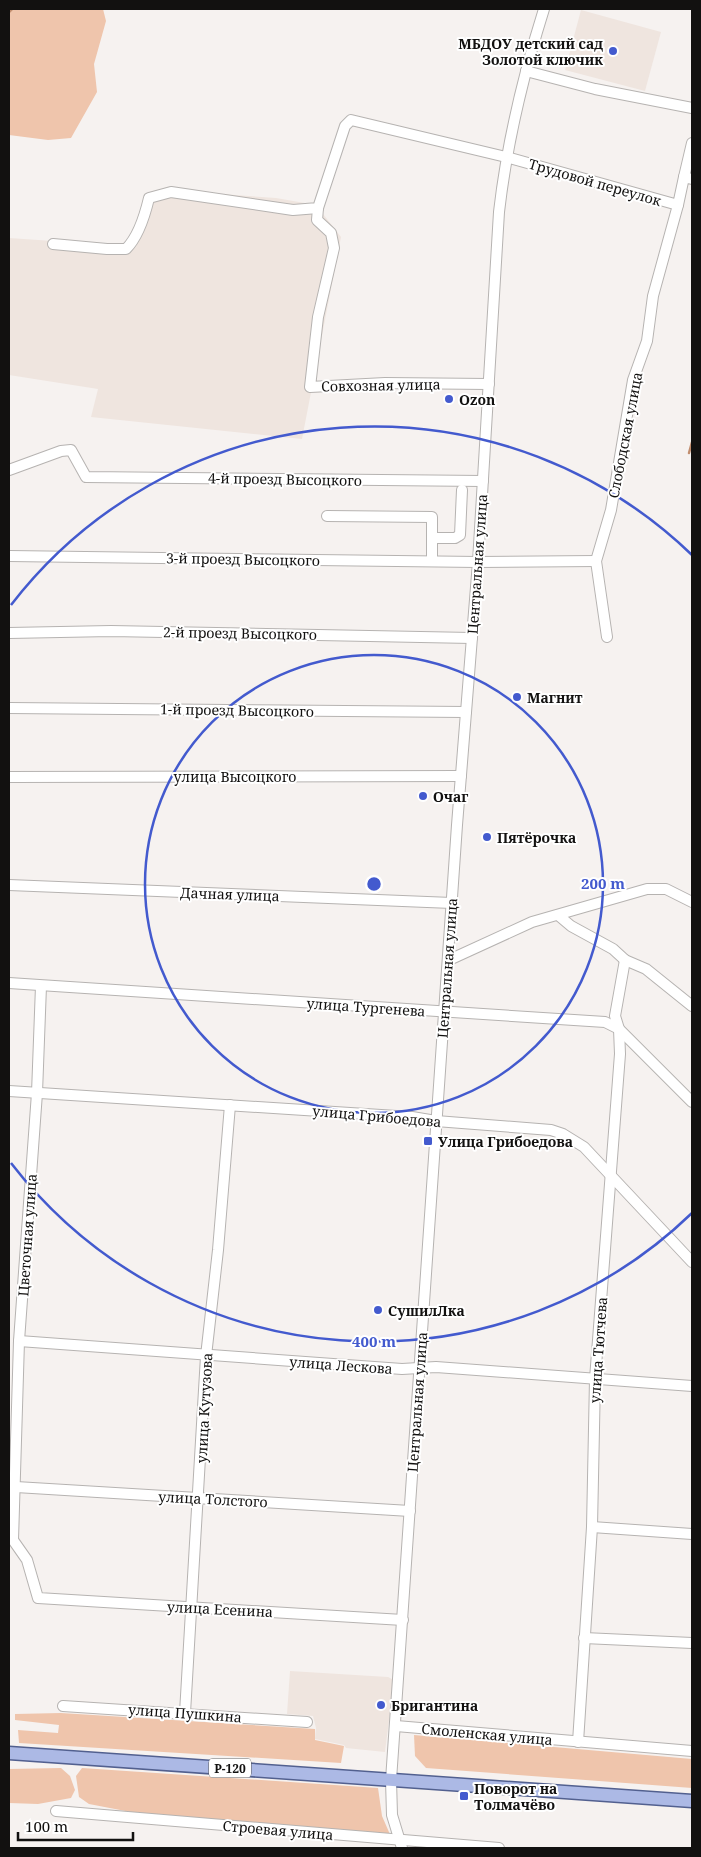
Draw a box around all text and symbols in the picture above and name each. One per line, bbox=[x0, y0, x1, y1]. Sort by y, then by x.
place label: МБДОУ детский сад Золотой ключик bbox=[458, 34, 603, 69]
marker: МБДОУ детский сад Золотой ключик bbox=[607, 45, 619, 57]
street label: Трудовой переулок bbox=[526, 154, 664, 210]
street label: Слободская улица bbox=[603, 370, 647, 500]
street label: Совхозная улица bbox=[321, 374, 441, 396]
place label: Ozon bbox=[459, 390, 495, 409]
marker: Ozon bbox=[443, 393, 455, 405]
street label: 4-й проезд Высоцкого bbox=[208, 468, 362, 490]
street label: Центральная улица bbox=[463, 493, 491, 635]
street label: 3-й проезд Высоцкого bbox=[166, 548, 320, 570]
street label: 2-й проезд Высоцкого bbox=[163, 622, 317, 644]
place label: Магнит bbox=[527, 688, 583, 707]
marker: Магнит bbox=[511, 691, 523, 703]
street label: 1-й проезд Высоцкого bbox=[160, 699, 314, 721]
street label: улица Высоцкого bbox=[174, 767, 296, 786]
place label: Очаг bbox=[433, 787, 468, 806]
marker: Очаг bbox=[417, 790, 429, 802]
place label: Пятёрочка bbox=[497, 828, 576, 847]
marker: Пятёрочка bbox=[481, 831, 493, 843]
text: 200 m bbox=[581, 873, 625, 893]
centre of rings bbox=[365, 875, 383, 893]
street label: Дачная улица bbox=[180, 883, 280, 905]
street label: Центральная улица bbox=[433, 897, 461, 1039]
street label: улица Тургенева bbox=[306, 993, 426, 1021]
street label: улица Грибоедова bbox=[312, 1101, 442, 1131]
place label: Улица Грибоедова bbox=[438, 1132, 573, 1151]
marker: Улица Грибоедова bbox=[422, 1135, 434, 1147]
street label: Цветочная улица bbox=[13, 1173, 41, 1297]
street label: улица Тютчева bbox=[585, 1296, 611, 1404]
place label: СушилЛка bbox=[388, 1301, 465, 1320]
marker: СушилЛка bbox=[372, 1304, 384, 1316]
text: 400 m bbox=[352, 1331, 396, 1351]
street label: Центральная улица bbox=[403, 1331, 431, 1473]
street label: улица Кутузова bbox=[192, 1352, 216, 1464]
street label: улица Лескова bbox=[289, 1352, 393, 1378]
street label: улица Толстого bbox=[158, 1487, 268, 1511]
street label: улица Есенина bbox=[166, 1597, 274, 1621]
place label: Бригантина bbox=[391, 1696, 478, 1715]
marker: Бригантина bbox=[375, 1699, 387, 1711]
street label: улица Пушкина bbox=[127, 1700, 243, 1726]
street label: Смоленская улица bbox=[421, 1719, 553, 1749]
road number: Р-120 bbox=[209, 1759, 251, 1778]
place label: Поворот на Толмачёво bbox=[474, 1779, 557, 1814]
marker: Поворот на Толмачёво bbox=[458, 1790, 470, 1802]
scale bar bbox=[18, 1810, 132, 1842]
text: 100 m bbox=[25, 1816, 68, 1836]
street label: Строевая улица bbox=[222, 1816, 334, 1844]

